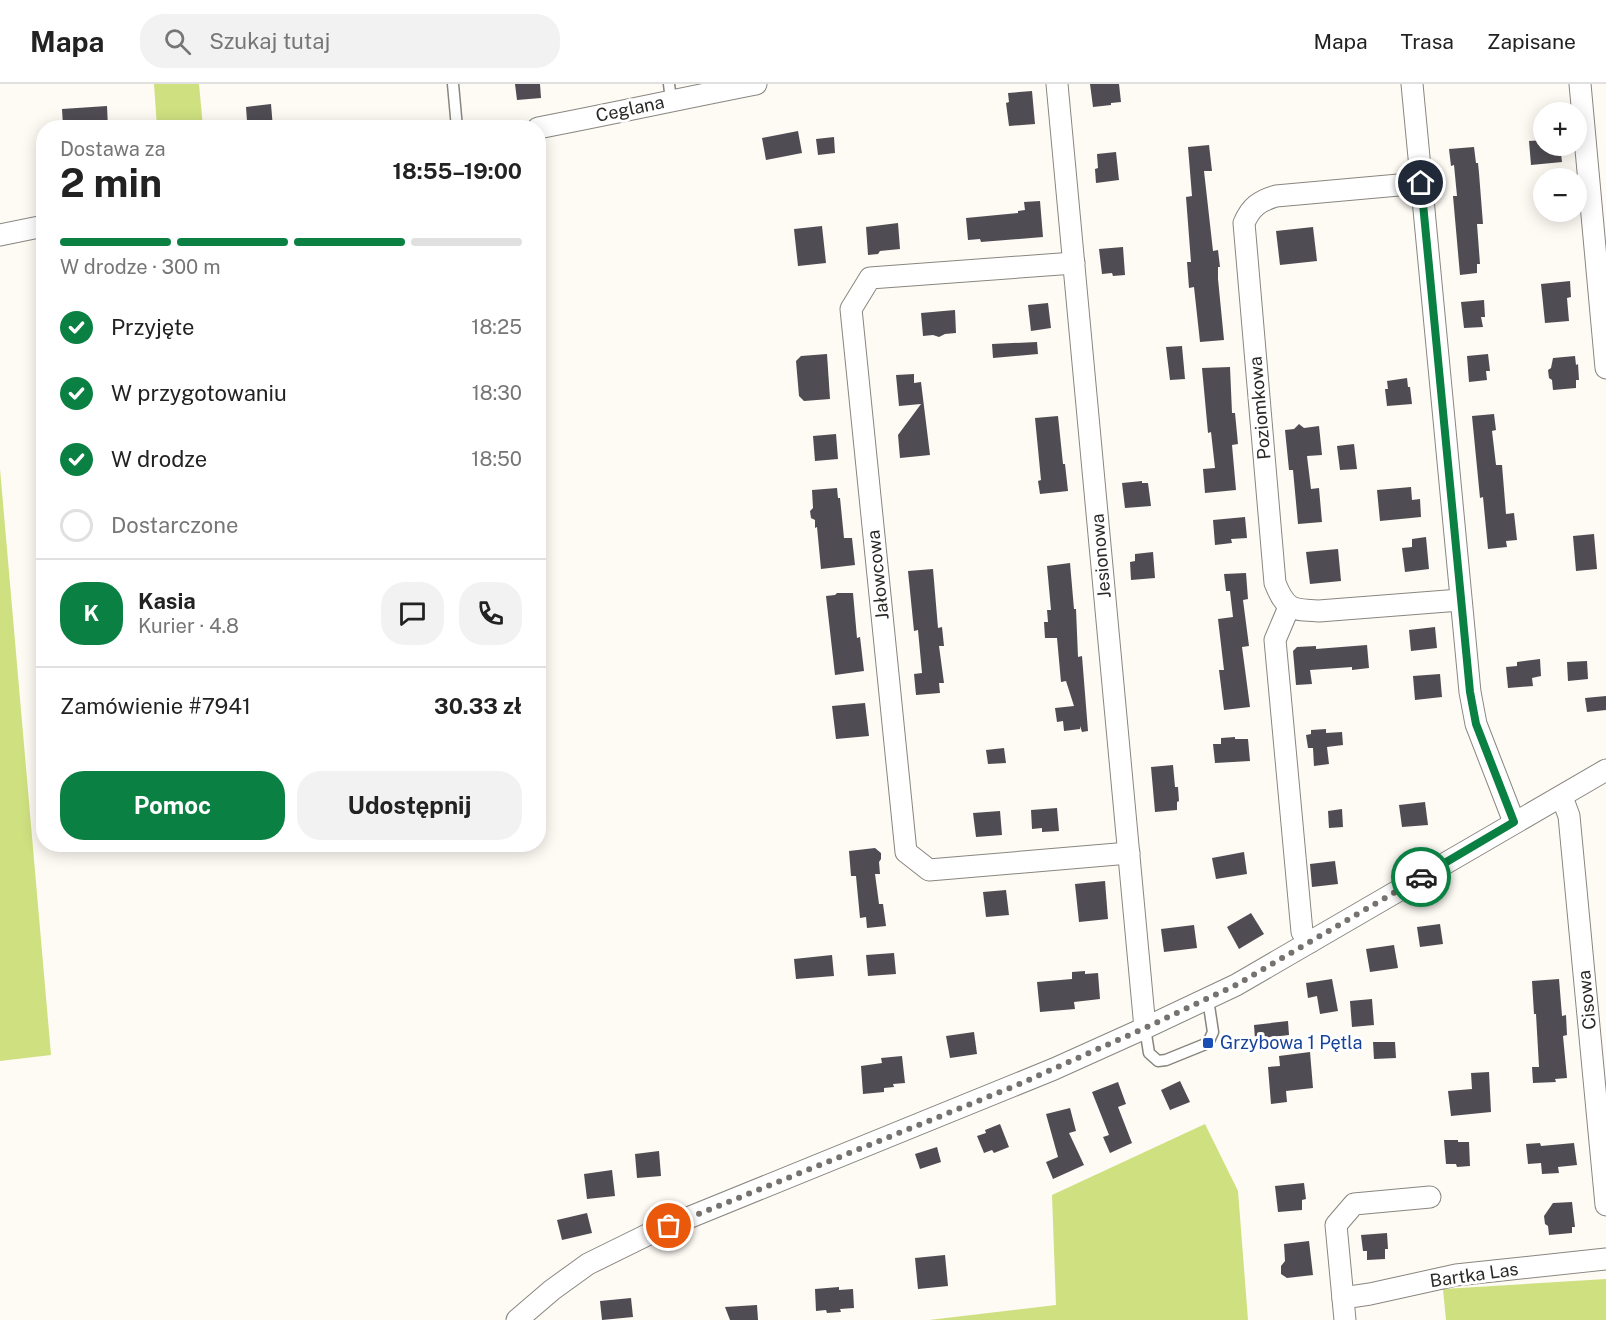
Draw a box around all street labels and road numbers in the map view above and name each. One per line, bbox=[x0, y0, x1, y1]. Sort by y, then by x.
street label: Ceglana bbox=[594, 91, 666, 126]
street label: Poziomkowa bbox=[1245, 355, 1274, 461]
street label: Jesionowa bbox=[1086, 513, 1115, 599]
street label: Jałowcowa bbox=[862, 529, 893, 621]
street label: Cisowa bbox=[1573, 969, 1600, 1031]
street label: Bartka Las bbox=[1428, 1258, 1519, 1291]

